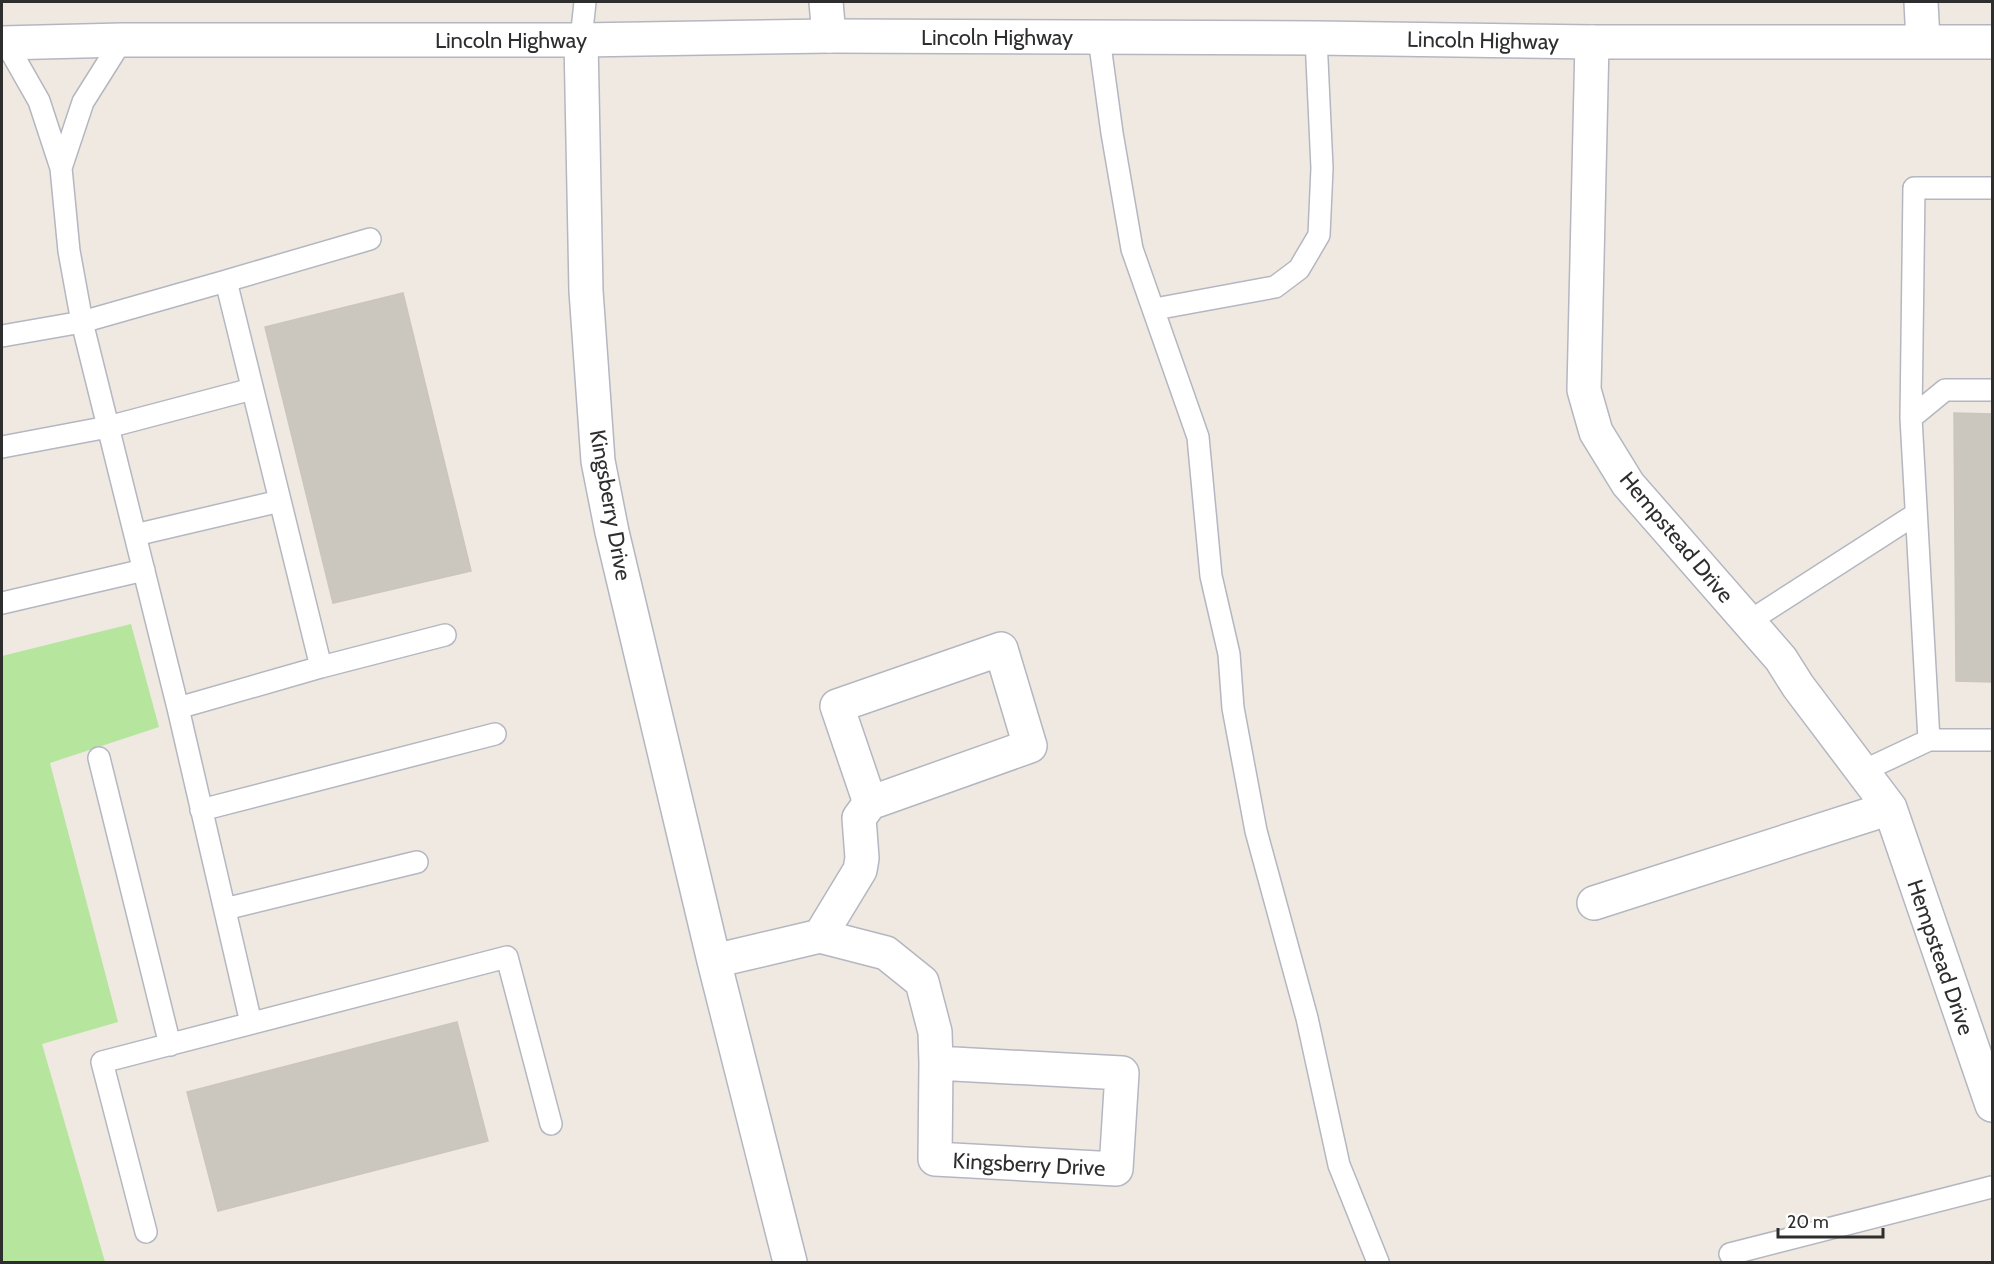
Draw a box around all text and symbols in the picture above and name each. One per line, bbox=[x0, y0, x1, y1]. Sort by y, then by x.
street label: Lincoln Highway bbox=[921, 24, 1073, 51]
street label: Lincoln Highway bbox=[1407, 26, 1559, 55]
street label: Lincoln Highway bbox=[435, 27, 587, 54]
street label: Kingsberry Drive bbox=[584, 428, 637, 583]
street label: Hempstead Drive bbox=[1614, 466, 1739, 608]
street label: Hempstead Drive bbox=[1901, 876, 1980, 1039]
street label: Kingsberry Drive bbox=[952, 1147, 1106, 1182]
scale bar bbox=[1778, 1201, 1883, 1239]
text: 20 m bbox=[1787, 1211, 1829, 1233]

